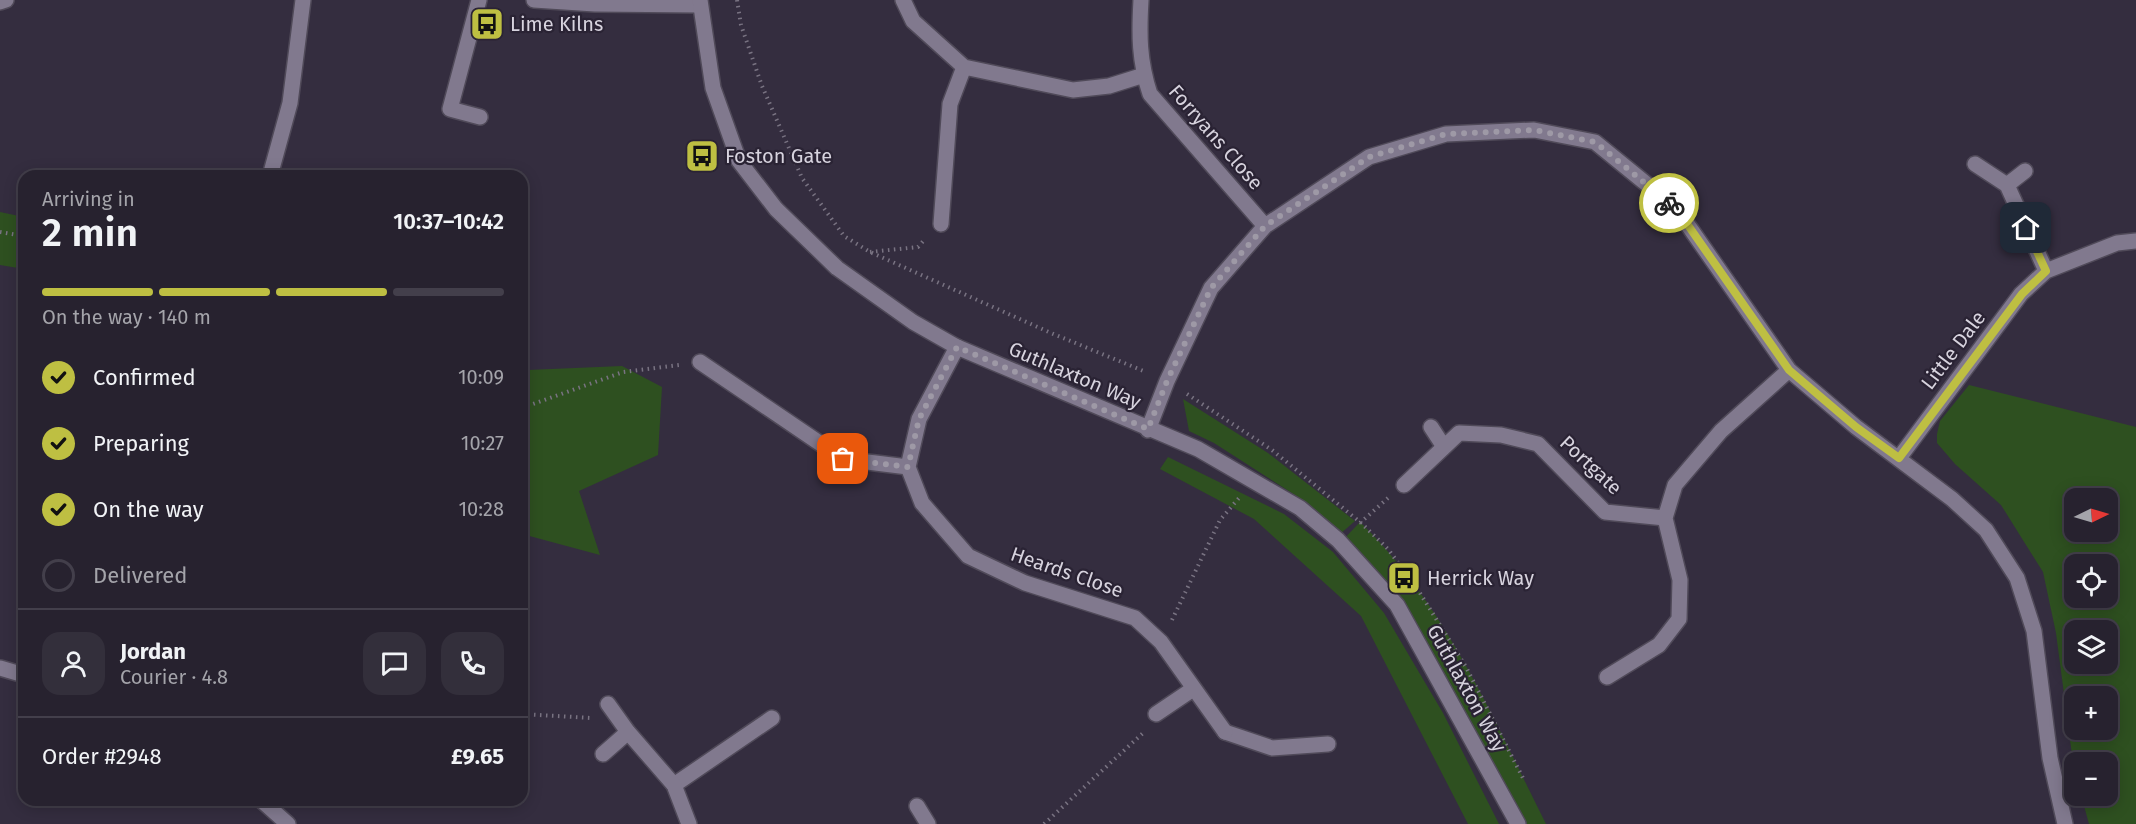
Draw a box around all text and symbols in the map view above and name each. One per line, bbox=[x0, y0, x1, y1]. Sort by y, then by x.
bus stop icon: Lime Kilns bbox=[469, 6, 505, 42]
place label: Lime Kilns bbox=[510, 12, 603, 36]
street label: Forryans Close bbox=[1164, 79, 1268, 195]
bus stop icon: Foston Gate bbox=[684, 138, 720, 174]
place label: Foston Gate bbox=[725, 144, 832, 168]
courier bbox=[1639, 173, 1699, 233]
text: Arriving in bbox=[42, 187, 135, 211]
icon: bike bbox=[1653, 187, 1686, 220]
pin bbox=[2000, 202, 2051, 253]
text: 10:37–10:42 bbox=[393, 208, 504, 235]
text: 2 min bbox=[42, 210, 138, 256]
icon: home bbox=[2009, 211, 2042, 244]
text: On the way · 140 m bbox=[42, 305, 211, 329]
street label: Little Dale bbox=[1916, 306, 1990, 394]
street label: Guthlaxton Way bbox=[1005, 336, 1145, 414]
icon: check bbox=[42, 361, 75, 394]
text: Confirmed bbox=[93, 364, 196, 391]
text: 10:09 bbox=[458, 365, 504, 389]
icon: check bbox=[42, 427, 75, 460]
text: Preparing bbox=[93, 430, 189, 457]
street label: Portgate bbox=[1555, 430, 1627, 500]
text: 10:27 bbox=[461, 431, 504, 455]
pin bbox=[817, 433, 868, 484]
icon: bag bbox=[826, 442, 859, 475]
north arrow bbox=[2064, 488, 2118, 542]
map controls bbox=[2064, 488, 2118, 806]
icon: check bbox=[42, 493, 75, 526]
text: On the way bbox=[93, 496, 204, 523]
text: 10:28 bbox=[458, 497, 504, 521]
street label: Heards Close bbox=[1007, 542, 1127, 602]
button: locate bbox=[2064, 554, 2118, 608]
bus stop icon: Herrick Way bbox=[1386, 560, 1422, 596]
text: Delivered bbox=[93, 562, 188, 589]
place label: Herrick Way bbox=[1427, 566, 1534, 590]
street label: Guthlaxton Way bbox=[1422, 620, 1512, 756]
button: layers bbox=[2064, 620, 2118, 674]
button: person bbox=[42, 632, 105, 695]
button: chat bbox=[363, 632, 426, 695]
button: phone bbox=[441, 632, 504, 695]
text: Jordan bbox=[120, 638, 186, 665]
text: Courier · 4.8 bbox=[120, 665, 228, 689]
button: + bbox=[2064, 686, 2118, 740]
text: Order #2948 bbox=[42, 743, 162, 770]
text: £9.65 bbox=[451, 743, 504, 770]
button: − bbox=[2064, 752, 2118, 806]

